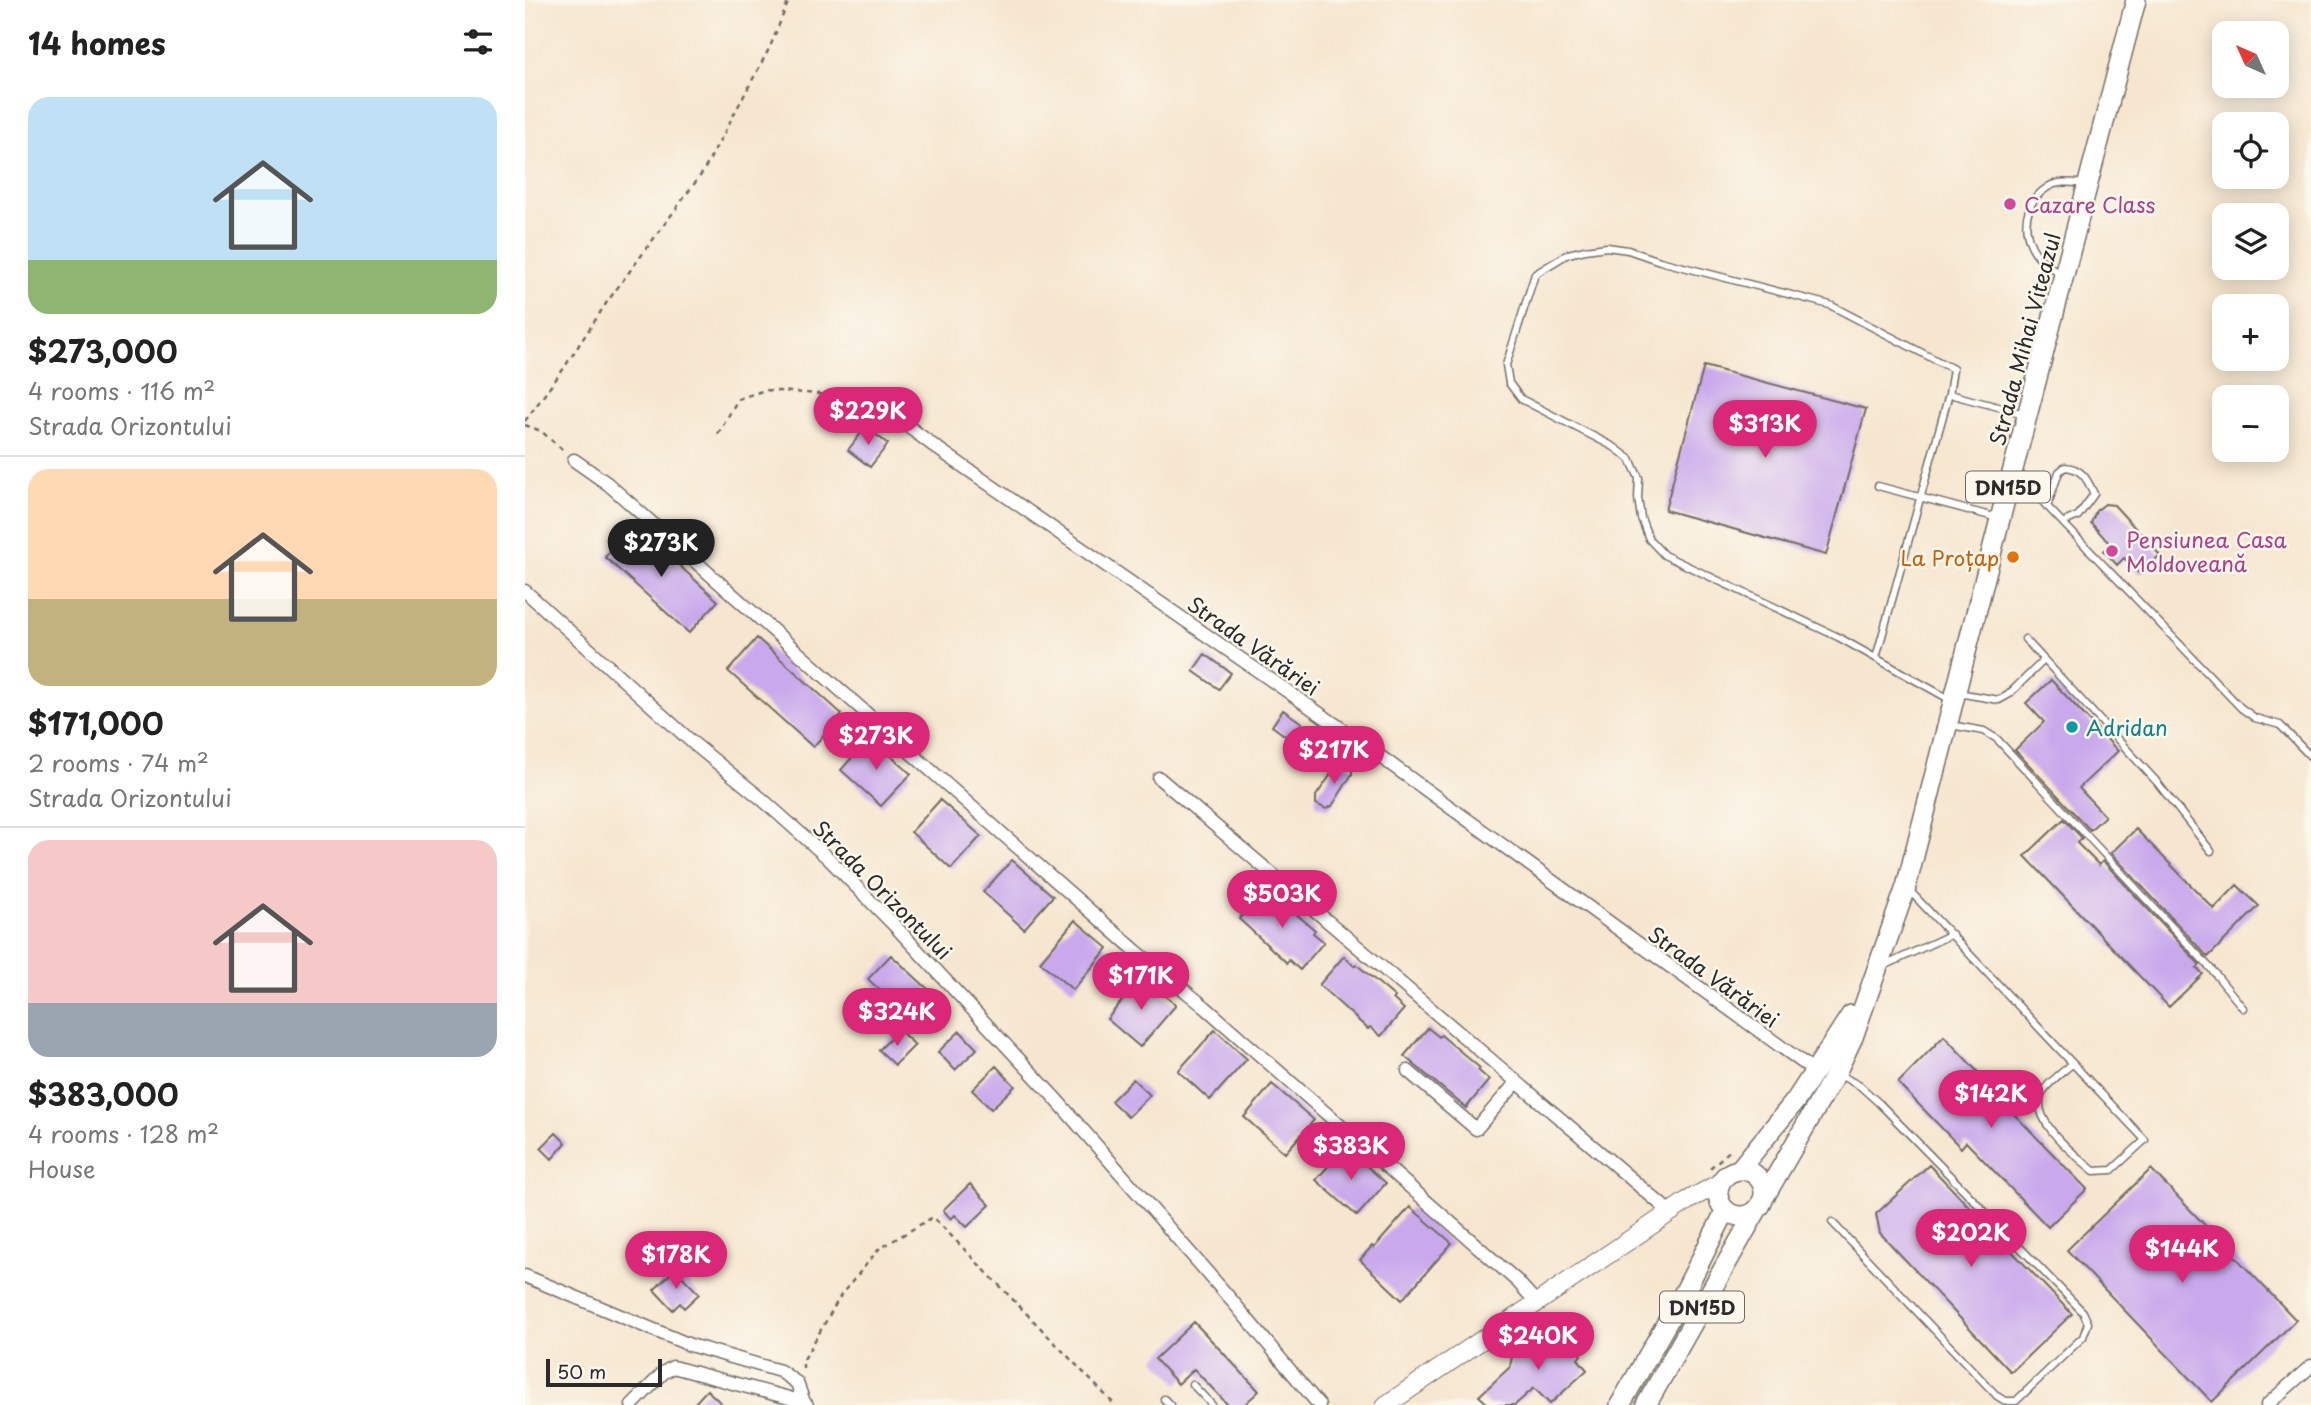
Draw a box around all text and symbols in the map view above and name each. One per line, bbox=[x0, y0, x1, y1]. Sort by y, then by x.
text: 14 homes bbox=[28, 20, 166, 65]
north arrow bbox=[2212, 21, 2289, 98]
map controls bbox=[2212, 21, 2289, 462]
icon: filters bbox=[459, 23, 497, 61]
button: locate bbox=[2212, 112, 2289, 189]
icon: home bbox=[200, 142, 326, 268]
place label: Cazare Class bbox=[2024, 188, 2155, 220]
marker: Cazare Class bbox=[2002, 196, 2018, 212]
button: layers bbox=[2212, 203, 2289, 280]
street label: Strada Mihai Viteazul bbox=[1980, 229, 2068, 449]
button: + bbox=[2212, 294, 2289, 371]
text: $273,000 bbox=[28, 328, 177, 373]
text: 4 rooms · 116 m² bbox=[28, 373, 215, 408]
button: − bbox=[2212, 385, 2289, 462]
pin: $229K bbox=[819, 388, 917, 447]
text: $229K bbox=[830, 392, 906, 427]
pin: $313K bbox=[1716, 400, 1814, 460]
text: $313K bbox=[1729, 405, 1801, 440]
text: Strada Orizontului bbox=[28, 408, 232, 443]
road number: DN15D bbox=[1966, 472, 2050, 502]
icon: home bbox=[200, 514, 326, 640]
pin: $273K bbox=[612, 520, 710, 579]
place label: Pensiunea Casa Moldoveană bbox=[2126, 523, 2288, 579]
text: $273K bbox=[624, 524, 698, 559]
place label: La Proțap bbox=[1901, 541, 1999, 573]
marker: Pensiunea Casa Moldoveană bbox=[2104, 543, 2120, 559]
marker: La Proțap bbox=[2005, 549, 2021, 565]
street label: Strada Vărăriei bbox=[1181, 587, 1327, 703]
text: $171,000 bbox=[28, 700, 164, 745]
place label: Adridan bbox=[2086, 711, 2168, 743]
pin: $273K bbox=[827, 712, 925, 772]
text: $273K bbox=[839, 717, 913, 752]
marker: Adridan bbox=[2064, 719, 2080, 735]
pin: $217K bbox=[1285, 726, 1383, 786]
text: $217K bbox=[1299, 731, 1369, 766]
text: 2 rooms · 74 m² bbox=[28, 745, 209, 780]
text: Strada Orizontului bbox=[28, 780, 232, 815]
street label: Strada Orizontului bbox=[806, 812, 960, 966]
pin: $503K bbox=[1233, 870, 1331, 930]
text: $503K bbox=[1243, 875, 1321, 910]
icon: home bbox=[200, 885, 326, 1011]
street label: Strada Vărăriei bbox=[1642, 918, 1786, 1034]
pin: $171K bbox=[1092, 953, 1190, 1012]
text: $171K bbox=[1108, 957, 1174, 992]
pin: $324K bbox=[848, 988, 946, 1048]
text: $324K bbox=[858, 993, 936, 1028]
pin: $142K bbox=[1942, 1070, 2040, 1130]
text: $383,000 bbox=[28, 1071, 179, 1116]
text: $142K bbox=[1955, 1075, 2028, 1110]
text: 4 rooms · 128 m² bbox=[28, 1116, 219, 1151]
pin: $383K bbox=[1302, 1122, 1400, 1182]
text: $383K bbox=[1313, 1127, 1389, 1162]
text: House bbox=[28, 1151, 95, 1186]
pin: $202K bbox=[1922, 1210, 2020, 1269]
text: $202K bbox=[1932, 1214, 2010, 1249]
pin: $144K bbox=[2133, 1226, 2231, 1285]
text: $144K bbox=[2145, 1230, 2219, 1265]
pin: $178K bbox=[627, 1232, 725, 1291]
text: $178K bbox=[641, 1236, 711, 1271]
road number: DN15D bbox=[1660, 1292, 1744, 1322]
pin: $240K bbox=[1489, 1312, 1587, 1372]
text: $240K bbox=[1498, 1317, 1578, 1352]
scale bar bbox=[546, 1356, 661, 1388]
text: 50 m bbox=[557, 1357, 606, 1385]

